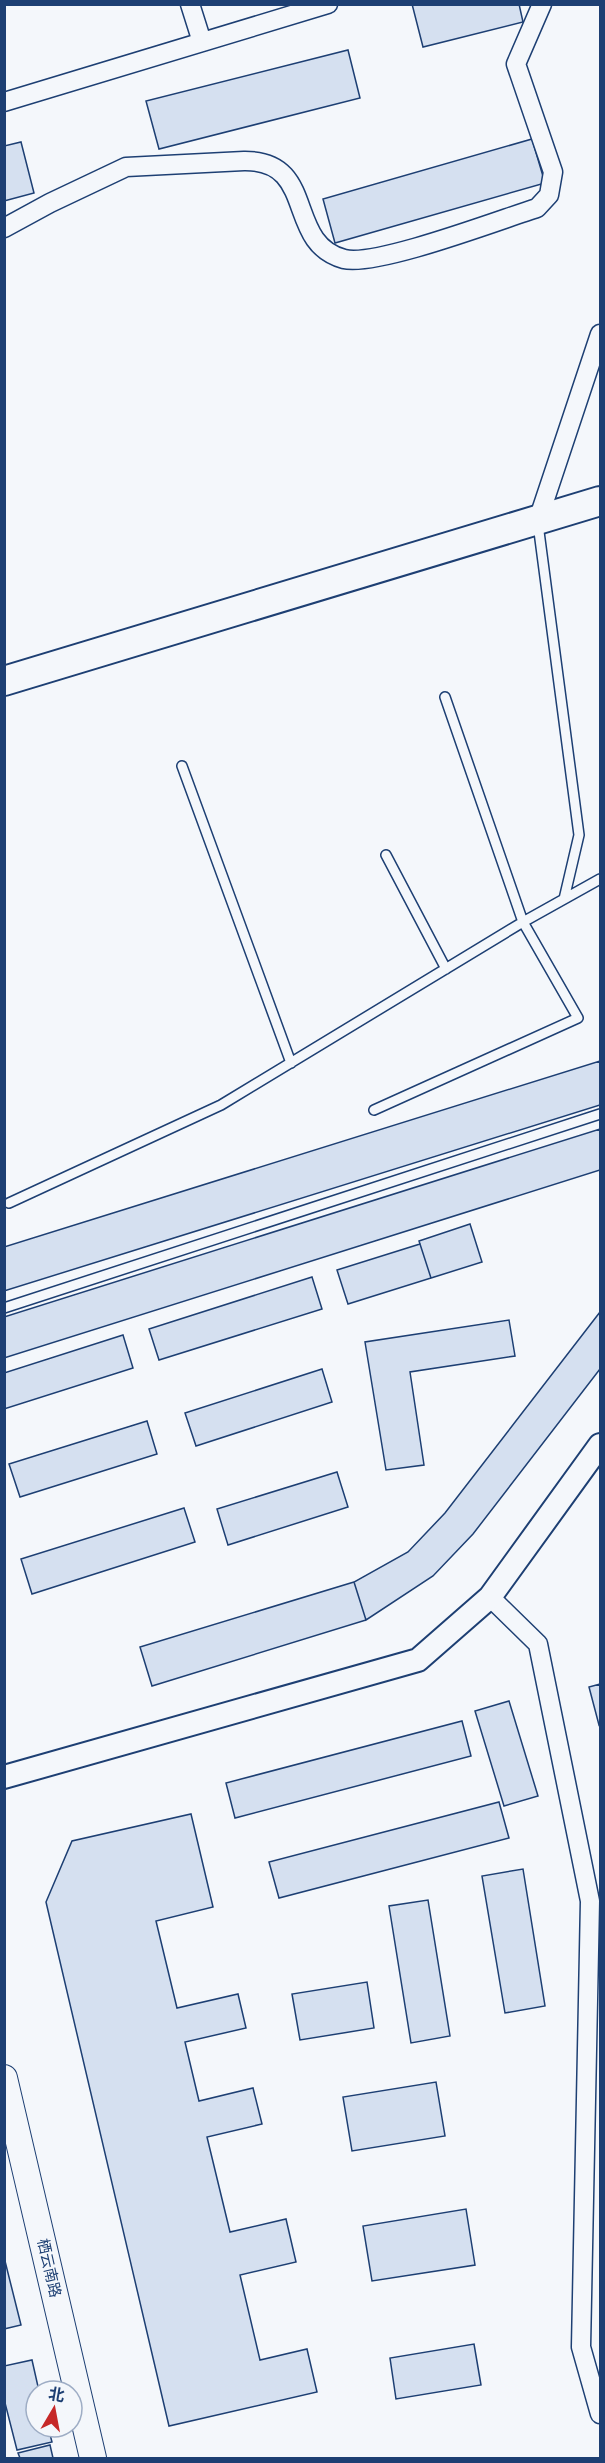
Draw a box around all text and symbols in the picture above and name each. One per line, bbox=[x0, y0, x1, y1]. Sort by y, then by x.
street label: 栖云南路 bbox=[33, 2237, 65, 2299]
north arrow bbox=[24, 2379, 84, 2439]
text: 北 bbox=[47, 2384, 66, 2405]

